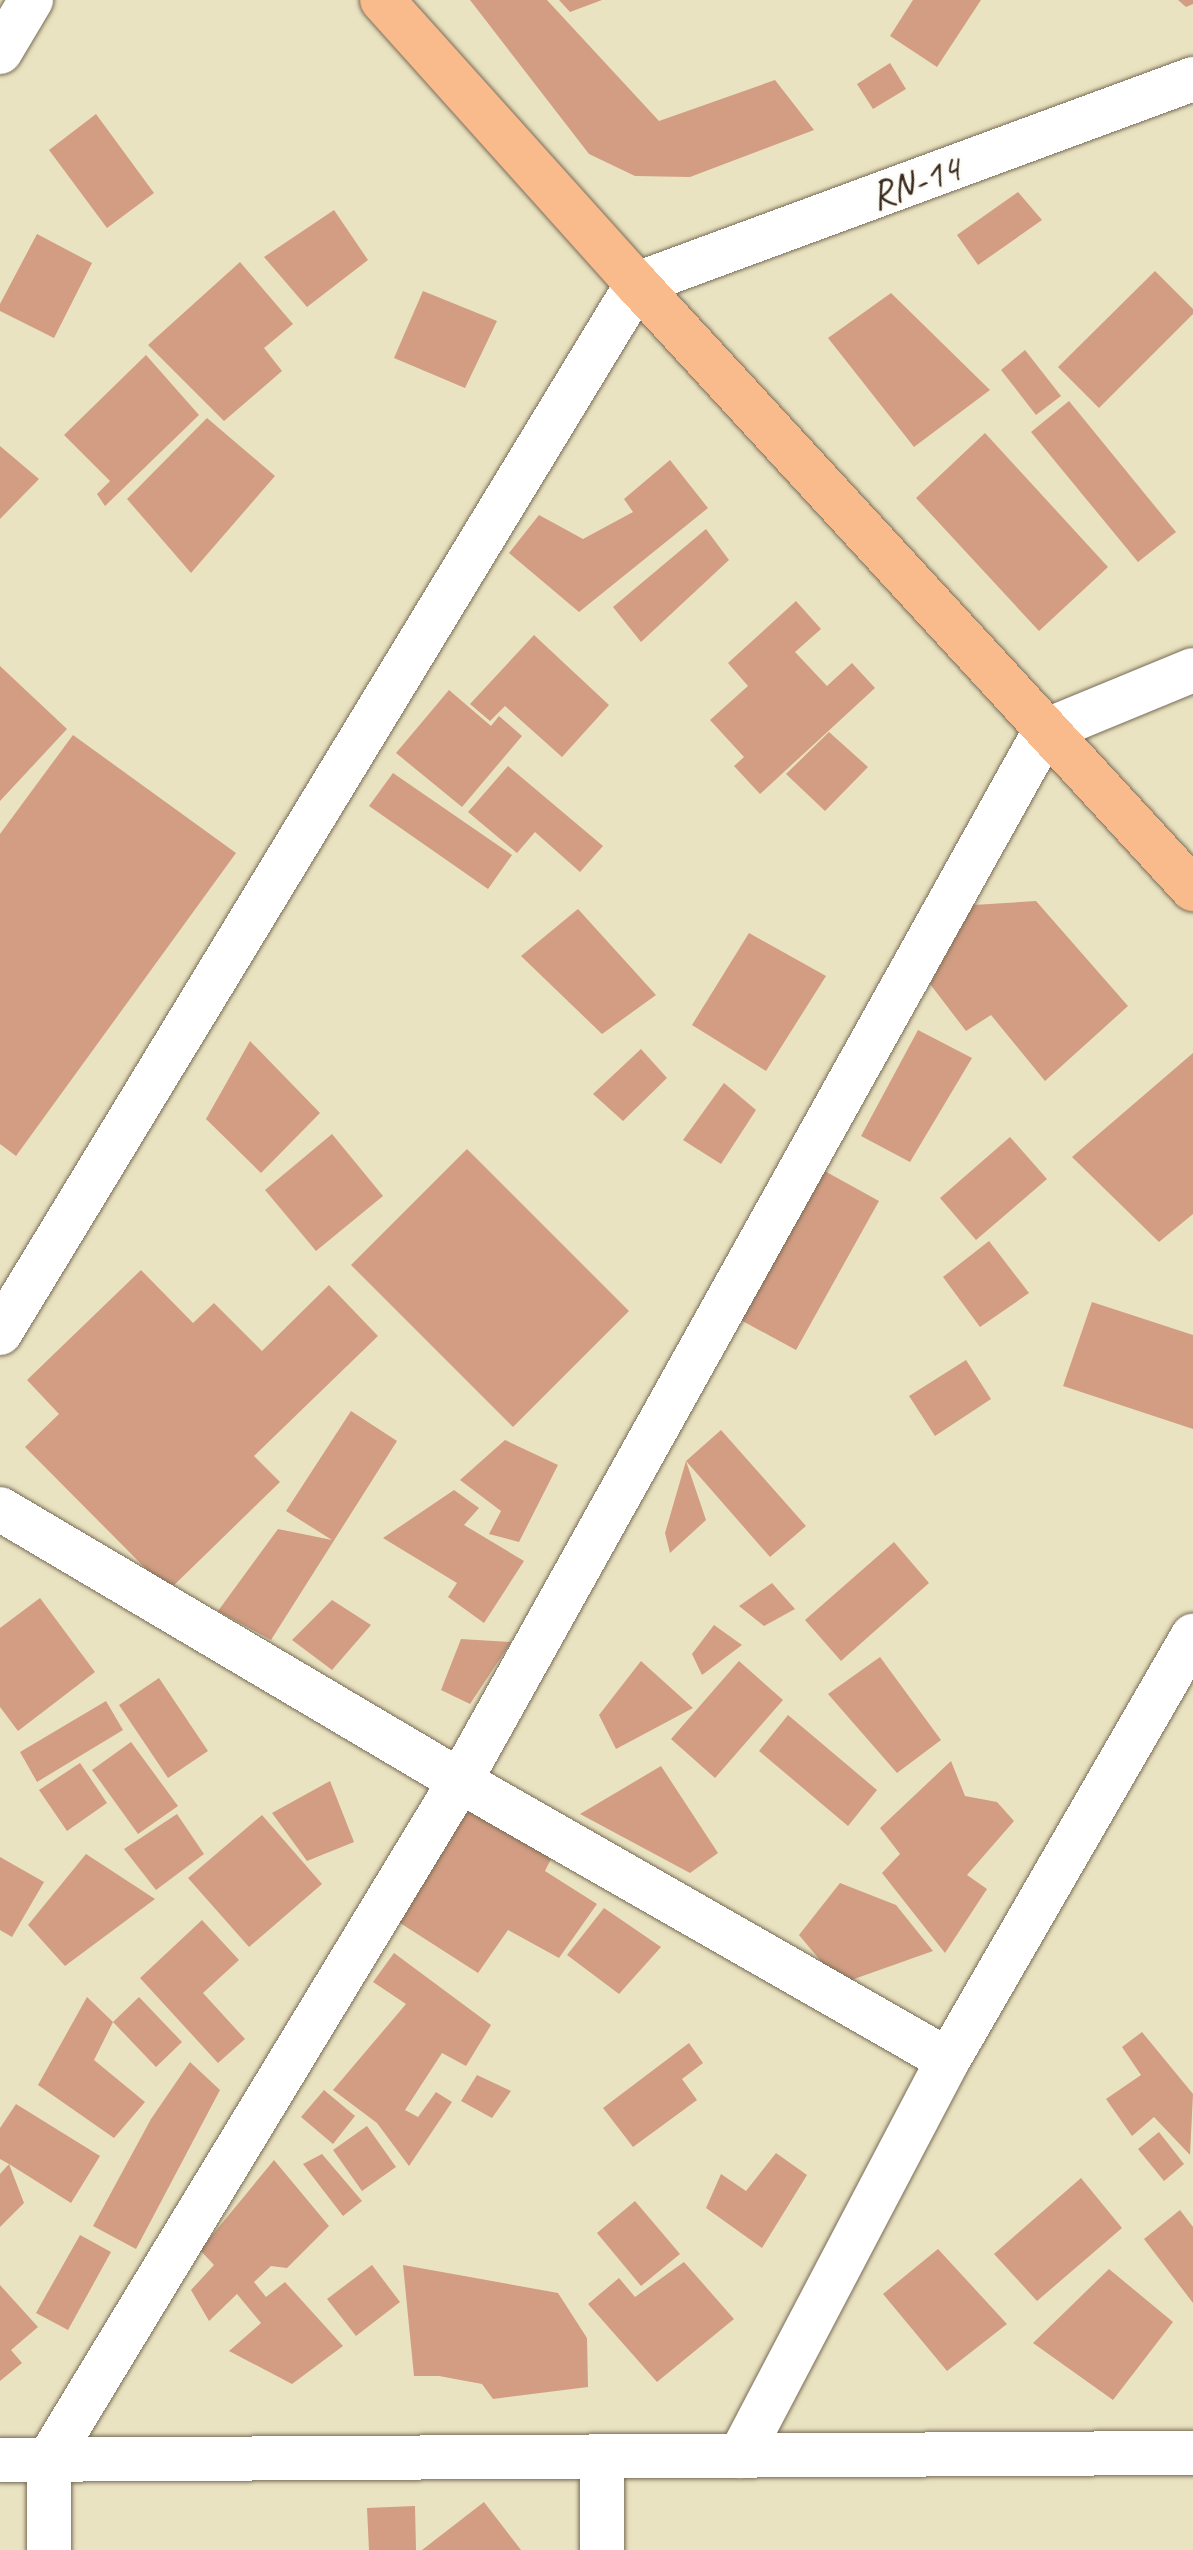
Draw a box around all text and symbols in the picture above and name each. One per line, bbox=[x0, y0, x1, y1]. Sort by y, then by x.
street label: RN-14 bbox=[863, 144, 967, 220]

